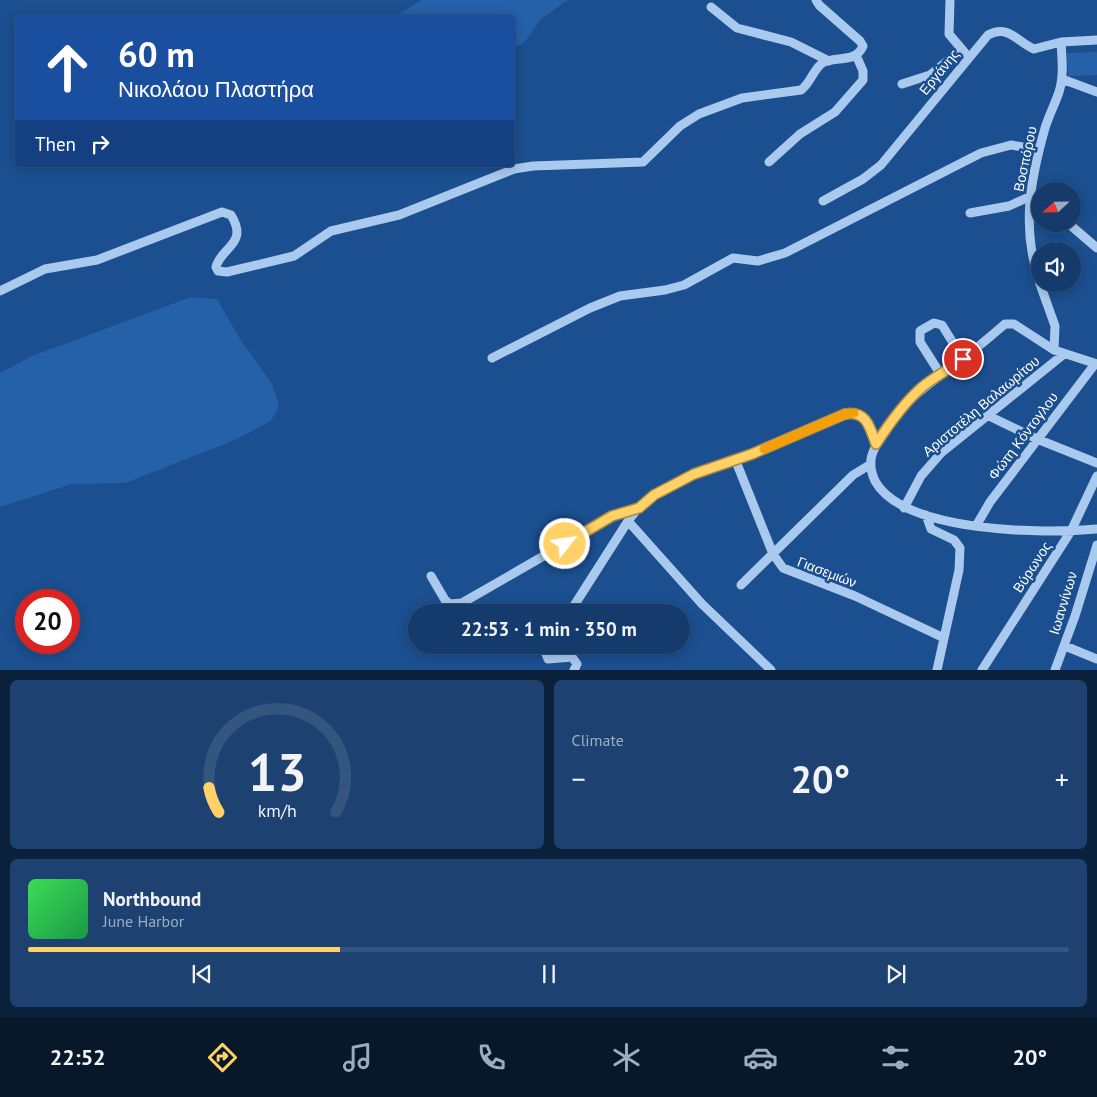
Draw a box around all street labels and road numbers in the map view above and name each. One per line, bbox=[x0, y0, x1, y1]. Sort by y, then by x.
street label: Εργάνης bbox=[915, 45, 963, 99]
street label: Βοσπόρου bbox=[1009, 125, 1041, 193]
street label: Αριστοτέλη Βαλαωρίτου bbox=[919, 352, 1043, 460]
street label: Φώτη Κόντογλου bbox=[984, 389, 1062, 483]
street label: Βύρωνος bbox=[1009, 538, 1055, 596]
street label: Γιασεμιών bbox=[795, 552, 859, 592]
street label: Ιωαννίνων bbox=[1045, 569, 1081, 637]

